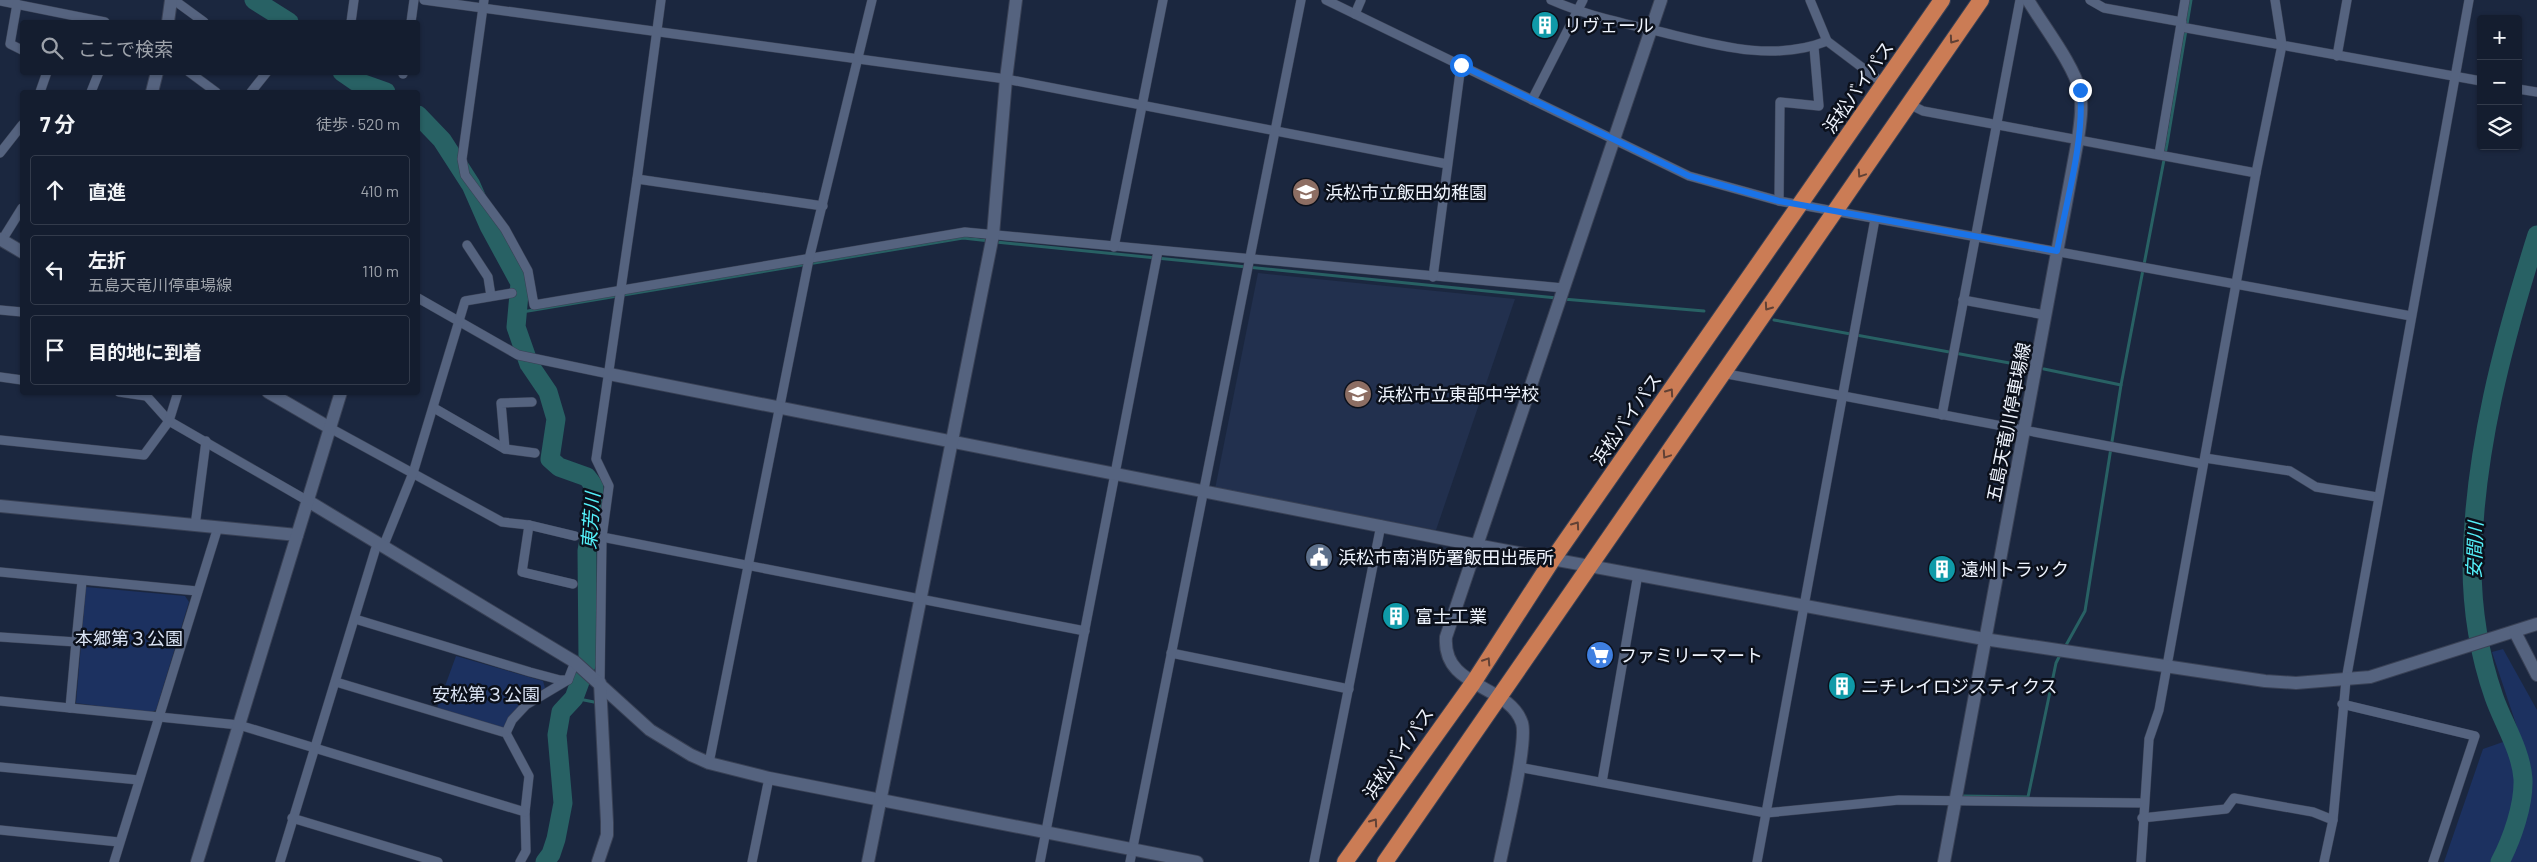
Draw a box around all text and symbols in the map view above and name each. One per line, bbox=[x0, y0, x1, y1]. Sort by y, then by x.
building icon: リヴェール bbox=[1530, 10, 1560, 40]
place label: リヴェール bbox=[1564, 14, 1654, 36]
map controls bbox=[2477, 15, 2522, 150]
button: + bbox=[2477, 15, 2522, 60]
search box bbox=[20, 20, 420, 75]
icon: search bbox=[38, 34, 66, 62]
one-way arrow bbox=[1950, 34, 1959, 44]
text: ここで検索 bbox=[78, 37, 173, 60]
street label: 浜松バイパス bbox=[1818, 37, 1898, 137]
route start bbox=[1450, 54, 1473, 77]
button: − bbox=[2477, 60, 2522, 105]
route end bbox=[2069, 79, 2092, 102]
button: layers bbox=[2477, 105, 2522, 150]
text: 7 分 bbox=[40, 111, 76, 136]
text: 徒歩 · 520 m bbox=[316, 114, 400, 133]
one-way arrow bbox=[1858, 168, 1867, 177]
icon: ahead bbox=[41, 176, 69, 204]
school or university icon: 浜松市立飯田幼稚園 bbox=[1291, 177, 1321, 207]
text: 直進 bbox=[88, 180, 126, 203]
text: 410 m bbox=[361, 181, 399, 200]
place label: 浜松市立飯田幼稚園 bbox=[1325, 181, 1487, 203]
text: 左折 bbox=[88, 248, 126, 271]
icon: left bbox=[41, 256, 69, 284]
text: 110 m bbox=[362, 261, 399, 280]
text: 五島天竜川停車場線 bbox=[88, 275, 232, 294]
one-way arrow bbox=[1765, 301, 1774, 311]
icon: arrive bbox=[41, 336, 69, 364]
text: 目的地に到着 bbox=[88, 340, 202, 363]
street label: 五島天竜川停車場線 bbox=[1982, 340, 2034, 504]
street label: 浜松バイパス bbox=[1586, 369, 1666, 469]
school or university icon: 浜松市立東部中学校 bbox=[1343, 379, 1373, 409]
place label: 浜松市立東部中学校 bbox=[1377, 383, 1539, 405]
one-way arrow bbox=[1664, 388, 1673, 398]
one-way arrow bbox=[1663, 449, 1672, 459]
water label: 東芳川 bbox=[577, 490, 604, 550]
water label: 安間川 bbox=[2462, 519, 2487, 579]
one-way arrow bbox=[1570, 521, 1579, 531]
public building icon: 浜松市南消防署飯田出張所 bbox=[1304, 542, 1334, 572]
place label: 浜松市南消防署飯田出張所 bbox=[1338, 546, 1554, 568]
building icon: 遠州トラック bbox=[1927, 554, 1957, 584]
place label: 遠州トラック bbox=[1961, 558, 2069, 580]
building icon: 富士工業 bbox=[1381, 601, 1411, 631]
place label: 富士工業 bbox=[1415, 605, 1487, 627]
park label: 本郷第３公園 bbox=[75, 627, 183, 649]
supermarket icon: ファミリーマート bbox=[1585, 640, 1615, 670]
place label: ファミリーマート bbox=[1619, 644, 1763, 666]
one-way arrow bbox=[1481, 657, 1490, 666]
building icon: ニチレイロジスティクス bbox=[1827, 671, 1857, 701]
place label: ニチレイロジスティクス bbox=[1861, 675, 2057, 697]
park label: 安松第３公園 bbox=[432, 683, 540, 705]
street label: 浜松バイパス bbox=[1358, 703, 1438, 803]
one-way arrow bbox=[1368, 819, 1376, 828]

